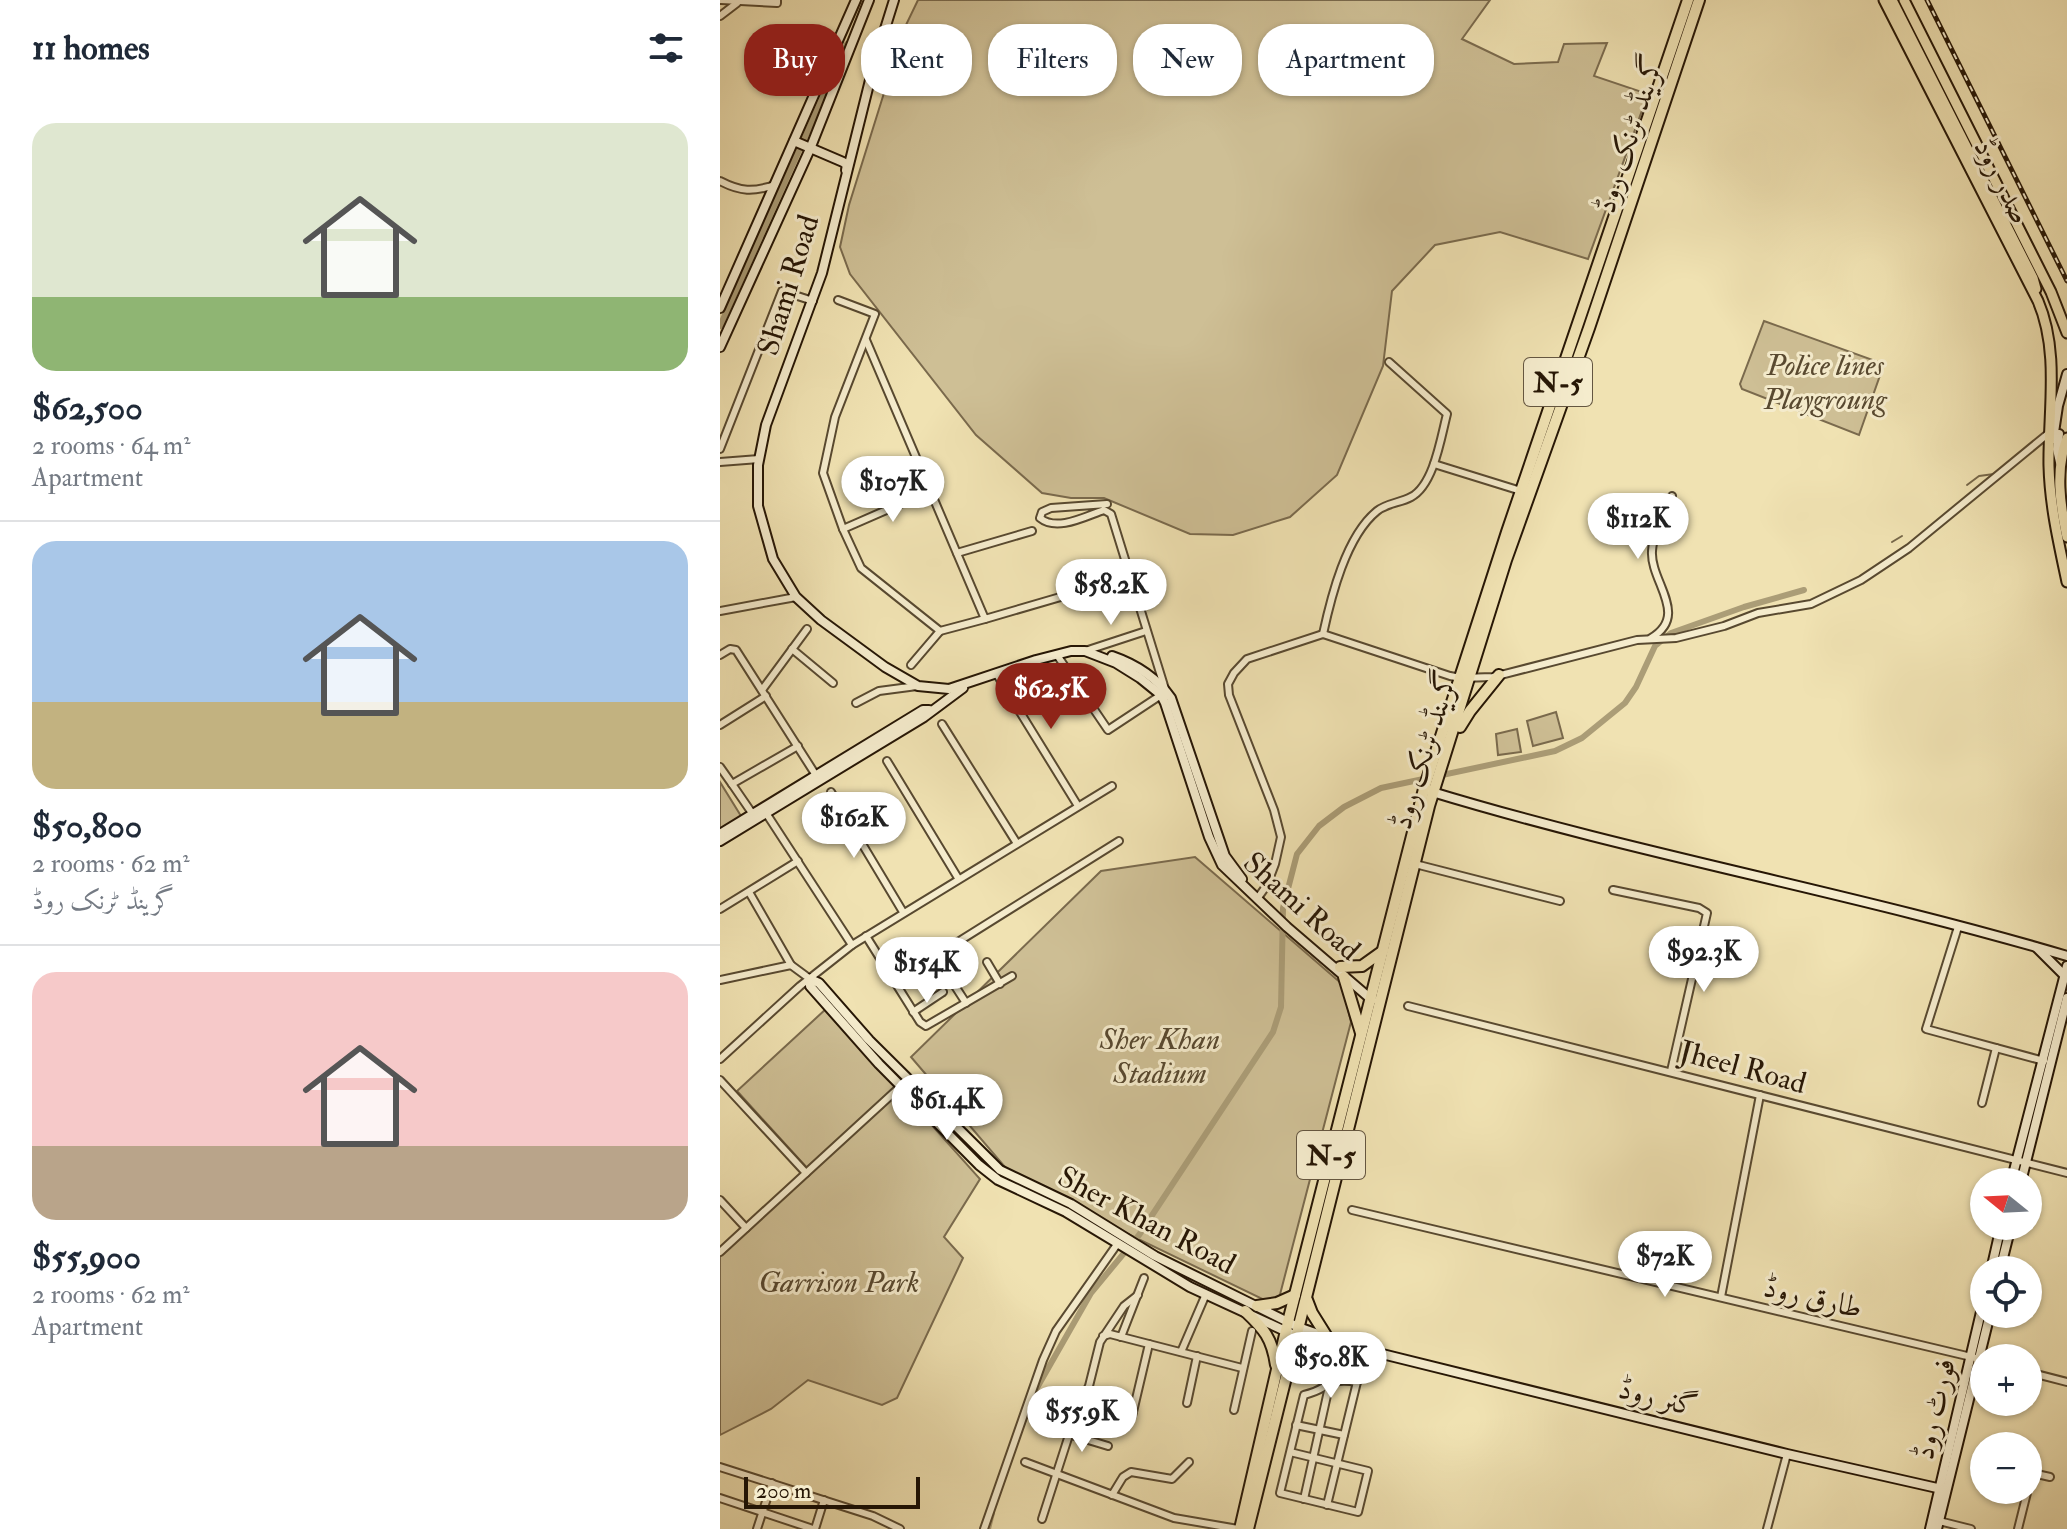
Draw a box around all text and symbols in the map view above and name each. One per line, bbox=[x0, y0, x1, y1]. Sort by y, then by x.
chip: Buy bbox=[744, 24, 845, 96]
chip: Rent bbox=[861, 24, 972, 96]
chip: Filters bbox=[988, 24, 1117, 96]
chip: New bbox=[1133, 24, 1242, 96]
chip: Apartment bbox=[1258, 24, 1434, 96]
icon: filters bbox=[644, 26, 688, 70]
text: 11 homes bbox=[32, 27, 150, 70]
street label: گرینڈ ٹرنک روڈ bbox=[1585, 50, 1672, 218]
street label: صدر روڈ bbox=[1965, 132, 2040, 230]
icon: home bbox=[288, 175, 432, 319]
street label: Shami Road bbox=[750, 210, 827, 360]
park label: Police lines Playgroung bbox=[1763, 347, 1888, 418]
road number: N-5 bbox=[1524, 358, 1592, 406]
text: $62,500 bbox=[32, 387, 143, 430]
text: 2 rooms · 64 m² bbox=[32, 430, 191, 462]
pin: $107K bbox=[837, 456, 949, 524]
text: Apartment bbox=[32, 462, 143, 494]
text: $107K bbox=[859, 466, 927, 498]
pin: $112K bbox=[1582, 493, 1694, 561]
text: $112K bbox=[1606, 503, 1670, 535]
pin: $58.2K bbox=[1046, 559, 1176, 627]
text: $58.2K bbox=[1074, 569, 1148, 601]
icon: home bbox=[288, 593, 432, 737]
pin: $62.5K bbox=[986, 663, 1116, 731]
street label: گرینڈ ٹرنک روڈ bbox=[1381, 666, 1466, 834]
text: $62.5K bbox=[1013, 673, 1089, 705]
pin: $162K bbox=[798, 792, 910, 860]
text: $162K bbox=[820, 802, 888, 834]
text: $50,800 bbox=[32, 805, 142, 848]
street label: Shami Road bbox=[1235, 844, 1368, 969]
text: 2 rooms · 62 m² bbox=[32, 848, 190, 880]
text: گرینڈ ٹرنک روڈ bbox=[32, 885, 174, 917]
pin: $92.3K bbox=[1639, 926, 1769, 994]
text: $92.3K bbox=[1667, 936, 1741, 968]
pin: $154K bbox=[871, 937, 983, 1005]
text: $154K bbox=[894, 947, 960, 979]
park label: Sher Khan Stadium bbox=[1099, 1021, 1220, 1092]
icon: home bbox=[288, 1024, 432, 1168]
street label: Jheel Road bbox=[1674, 1033, 1811, 1102]
pin: $61.4K bbox=[882, 1074, 1012, 1142]
text: $61.4K bbox=[910, 1084, 984, 1116]
road number: N-5 bbox=[1297, 1131, 1365, 1179]
street label: Sher Khan Road bbox=[1052, 1158, 1242, 1283]
north arrow bbox=[1970, 1168, 2042, 1240]
map controls bbox=[1970, 1168, 2042, 1504]
pin: $72K bbox=[1618, 1231, 1712, 1299]
text: $55,900 bbox=[32, 1236, 141, 1279]
text: $72K bbox=[1636, 1241, 1694, 1273]
button: locate bbox=[1970, 1256, 2042, 1328]
park label: Garrison Park bbox=[759, 1264, 919, 1301]
street label: طارق روڈ bbox=[1760, 1268, 1866, 1327]
text: 2 rooms · 62 m² bbox=[32, 1279, 190, 1311]
text: Apartment bbox=[32, 1311, 143, 1343]
pin: $50.8K bbox=[1266, 1332, 1396, 1400]
text: $50.8K bbox=[1294, 1342, 1368, 1374]
button: + bbox=[1970, 1344, 2042, 1416]
street label: فورٹ روڈ bbox=[1905, 1355, 1964, 1463]
street label: گنر روڈ bbox=[1615, 1370, 1701, 1425]
pin: $55.9K bbox=[1017, 1386, 1147, 1454]
text: $55.9K bbox=[1045, 1396, 1119, 1428]
button: − bbox=[1970, 1432, 2042, 1504]
scale bar bbox=[744, 1473, 920, 1509]
text: 200 m bbox=[756, 1477, 811, 1505]

